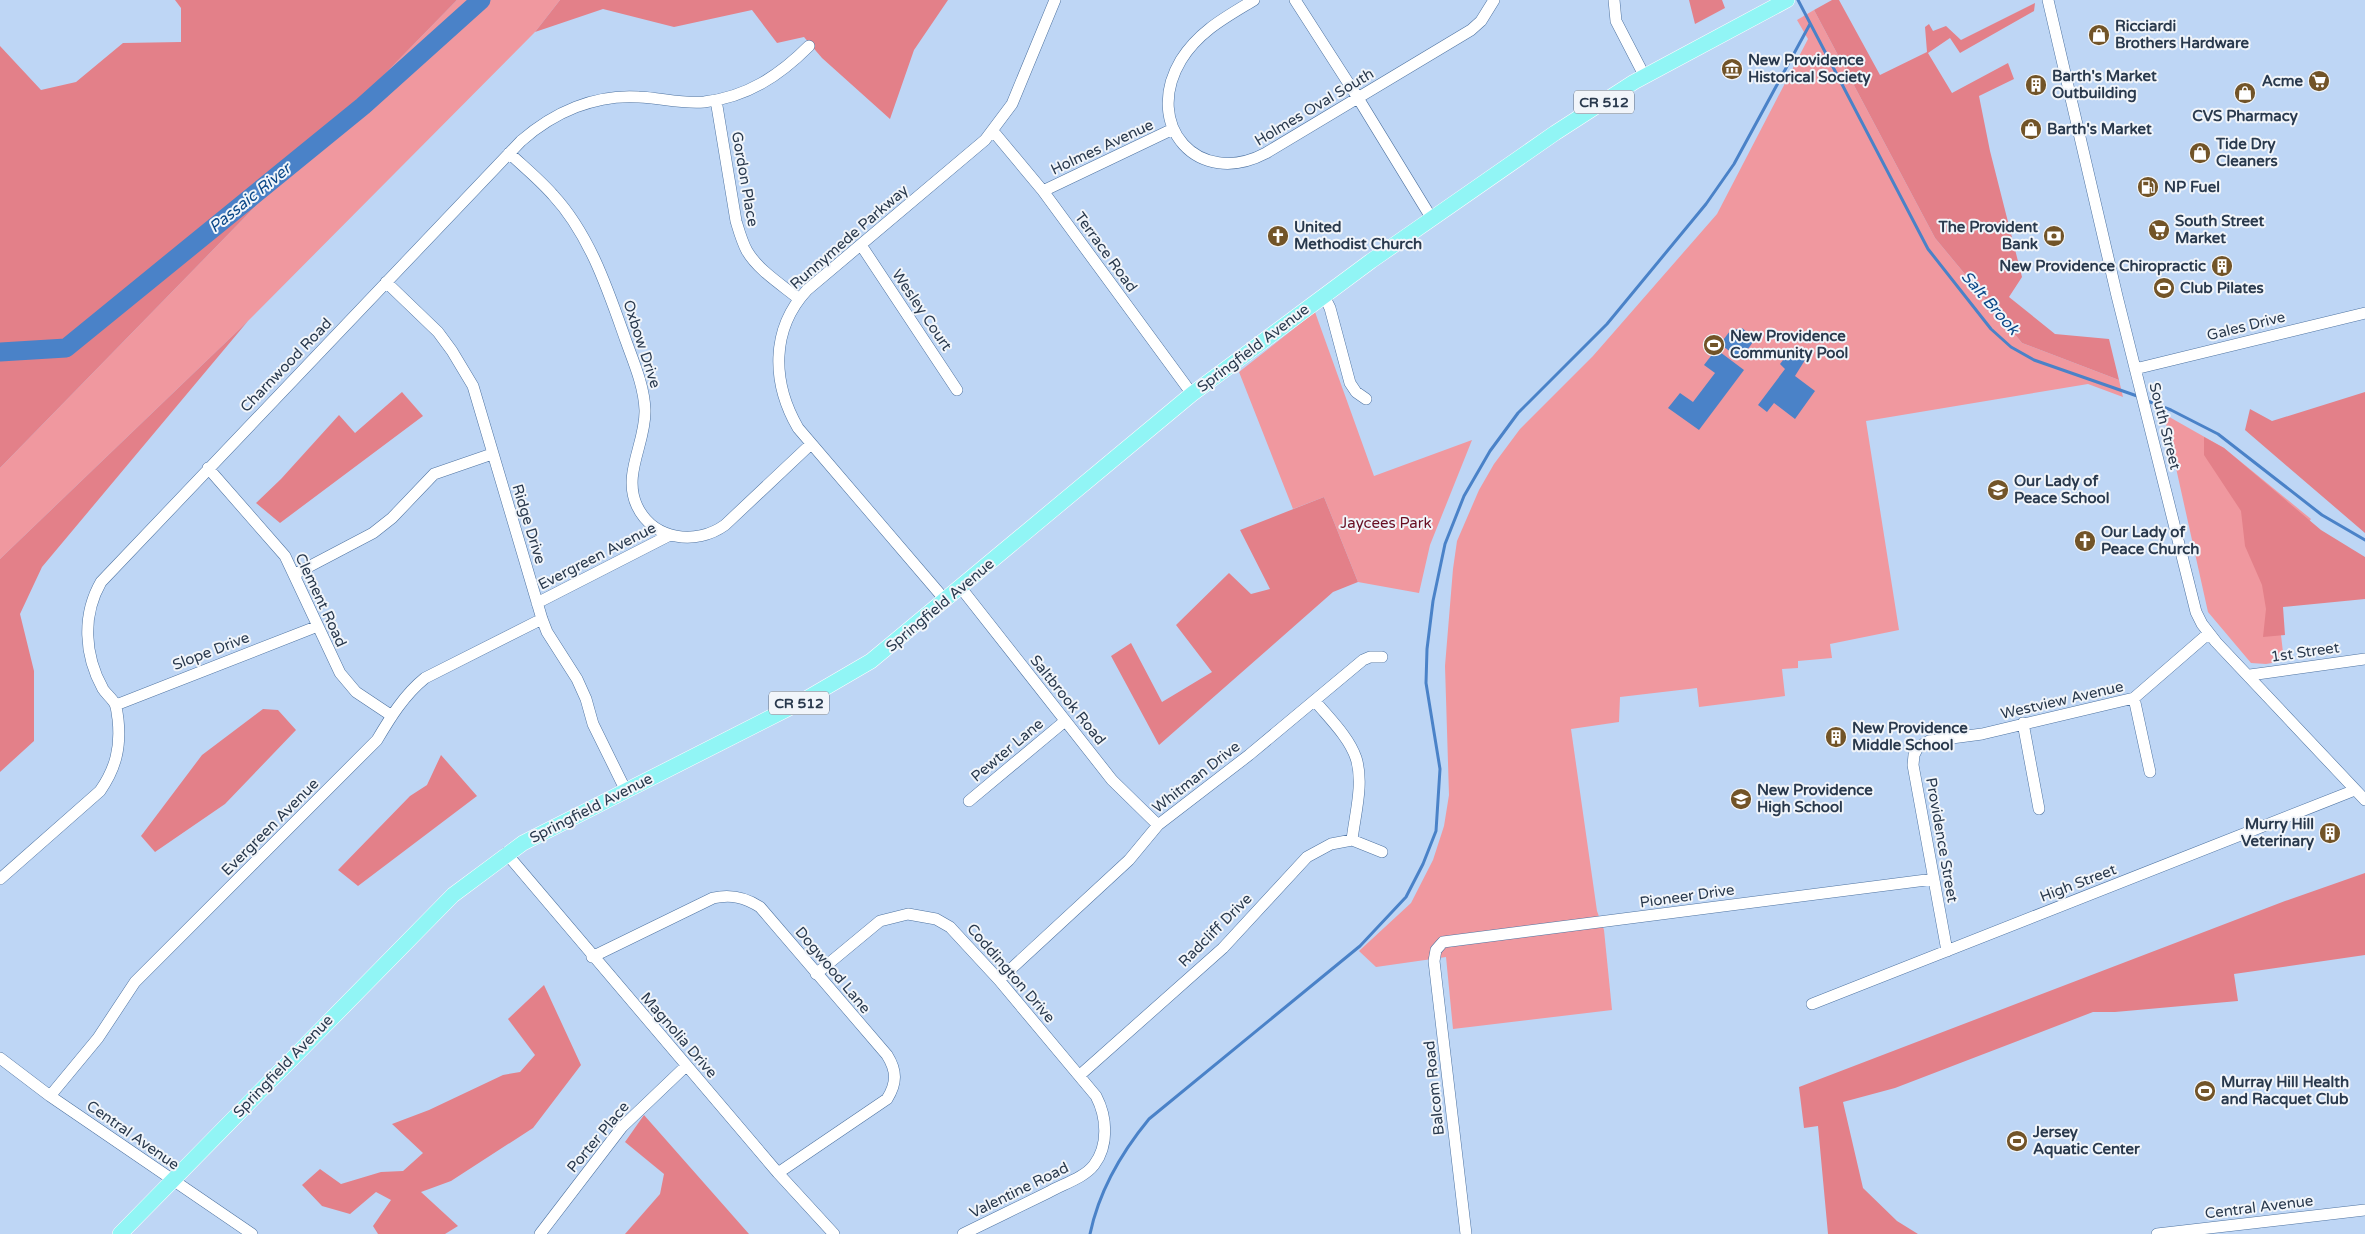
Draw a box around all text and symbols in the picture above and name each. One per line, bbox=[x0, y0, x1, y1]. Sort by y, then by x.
place label: Ricciardi Brothers Hardware bbox=[2115, 17, 2250, 52]
shop icon: Ricciardi Brothers Hardware bbox=[2087, 23, 2111, 47]
place label: New Providence Historical Society bbox=[1748, 51, 1871, 87]
museum icon: New Providence Historical Society bbox=[1720, 57, 1744, 81]
street label: Holmes Oval South bbox=[1251, 64, 1377, 150]
place label: Barth's Market Outbuilding bbox=[2052, 67, 2157, 103]
supermarket icon: Acme bbox=[2307, 69, 2331, 93]
place label: Acme bbox=[2262, 72, 2304, 90]
building icon: Barth's Market Outbuilding bbox=[2024, 73, 2048, 97]
shop icon: CVS Pharmacy bbox=[2233, 81, 2257, 105]
road number: CR 512 bbox=[1574, 90, 1634, 114]
place label: CVS Pharmacy bbox=[2192, 107, 2298, 126]
street label: Holmes Avenue bbox=[1048, 115, 1156, 179]
shop icon: Barth's Market bbox=[2019, 117, 2043, 141]
place label: Barth's Market bbox=[2047, 120, 2152, 138]
street label: Gordon Place bbox=[728, 130, 762, 228]
place label: Tide Dry Cleaners bbox=[2215, 135, 2278, 170]
shop icon: Tide Dry Cleaners bbox=[2188, 141, 2212, 165]
water label: Passaic River bbox=[205, 158, 296, 237]
fuel station icon: NP Fuel bbox=[2136, 175, 2160, 199]
place label: NP Fuel bbox=[2164, 178, 2220, 196]
street label: Runnymede Parkway bbox=[786, 181, 912, 293]
street label: Terrace Road bbox=[1071, 208, 1141, 296]
place label: South Street Market bbox=[2175, 212, 2264, 247]
place label: United Methodist Church bbox=[1294, 218, 1422, 253]
place label: The Provident Bank bbox=[1938, 218, 2038, 253]
supermarket icon: South Street Market bbox=[2147, 218, 2171, 242]
church icon: United Methodist Church bbox=[1266, 224, 1290, 248]
bank icon: The Provident Bank bbox=[2042, 224, 2066, 248]
building icon: New Providence Chiropractic bbox=[2210, 254, 2234, 278]
place label: New Providence Chiropractic bbox=[1999, 257, 2206, 276]
street label: Wesley Court bbox=[888, 266, 956, 354]
water label: Salt Brook bbox=[1957, 267, 2024, 340]
sports icon: Club Pilates bbox=[2152, 276, 2176, 300]
place label: Club Pilates bbox=[2180, 279, 2264, 297]
street label: Oxbow Drive bbox=[619, 298, 665, 390]
street label: Springfield Avenue bbox=[1193, 300, 1313, 396]
street label: Gales Drive bbox=[2205, 308, 2287, 344]
street label: Charnwood Road bbox=[237, 314, 335, 416]
place label: New Providence Community Pool bbox=[1730, 327, 1848, 363]
sports icon: New Providence Community Pool bbox=[1702, 333, 1726, 357]
street label: South Street bbox=[2145, 381, 2185, 472]
place label: Our Lady of Peace School bbox=[2014, 472, 2109, 507]
school or university icon: Our Lady of Peace School bbox=[1986, 478, 2010, 502]
street label: Ridge Drive bbox=[508, 482, 550, 566]
park label: Jaycees Park bbox=[1340, 514, 1432, 532]
street label: Evergreen Avenue bbox=[535, 518, 659, 594]
place label: Our Lady of Peace Church bbox=[2101, 523, 2199, 558]
church icon: Our Lady of Peace Church bbox=[2073, 529, 2097, 553]
street label: Clement Road bbox=[291, 550, 351, 650]
street label: Springfield Avenue bbox=[882, 555, 998, 655]
street label: Slope Drive bbox=[170, 628, 252, 674]
street label: 1st Street bbox=[2270, 638, 2341, 666]
street label: Saltbrook Road bbox=[1026, 652, 1110, 748]
street label: Westview Avenue bbox=[1999, 677, 2125, 723]
road number: CR 512 bbox=[769, 691, 829, 714]
street label: Pewter Lane bbox=[967, 715, 1047, 785]
place label: New Providence Middle School bbox=[1852, 719, 1968, 754]
building icon: New Providence Middle School bbox=[1824, 725, 1848, 749]
street label: Whitman Drive bbox=[1149, 737, 1243, 817]
street label: Springfield Avenue bbox=[527, 769, 655, 847]
street label: Evergreen Avenue bbox=[218, 775, 322, 879]
street label: Providence Street bbox=[1922, 776, 1962, 904]
place label: New Providence High School bbox=[1757, 781, 1873, 817]
school or university icon: New Providence High School bbox=[1729, 787, 1753, 811]
place label: Murry Hill Veterinary bbox=[2241, 815, 2314, 851]
building icon: Murry Hill Veterinary bbox=[2318, 821, 2342, 845]
street label: High Street bbox=[2037, 860, 2119, 906]
street label: Pioneer Drive bbox=[1638, 880, 1736, 912]
street label: Radcliff Drive bbox=[1175, 890, 1255, 970]
street label: Coddington Drive bbox=[963, 920, 1059, 1026]
street label: Dogwood Lane bbox=[792, 923, 874, 1017]
street label: Magnolia Drive bbox=[637, 989, 721, 1081]
street label: Springfield Avenue bbox=[229, 1011, 337, 1121]
street label: Balcom Road bbox=[1420, 1040, 1448, 1136]
place label: Murray Hill Health and Racquet Club bbox=[2221, 1073, 2349, 1109]
sports icon: Murray Hill Health and Racquet Club bbox=[2193, 1079, 2217, 1103]
street label: Central Avenue bbox=[83, 1096, 183, 1174]
street label: Porter Place bbox=[563, 1098, 633, 1176]
place label: Jersey Aquatic Center bbox=[2032, 1123, 2140, 1159]
sports icon: Jersey Aquatic Center bbox=[2005, 1129, 2029, 1153]
street label: Valentine Road bbox=[967, 1158, 1071, 1222]
street label: Central Avenue bbox=[2204, 1191, 2314, 1223]

